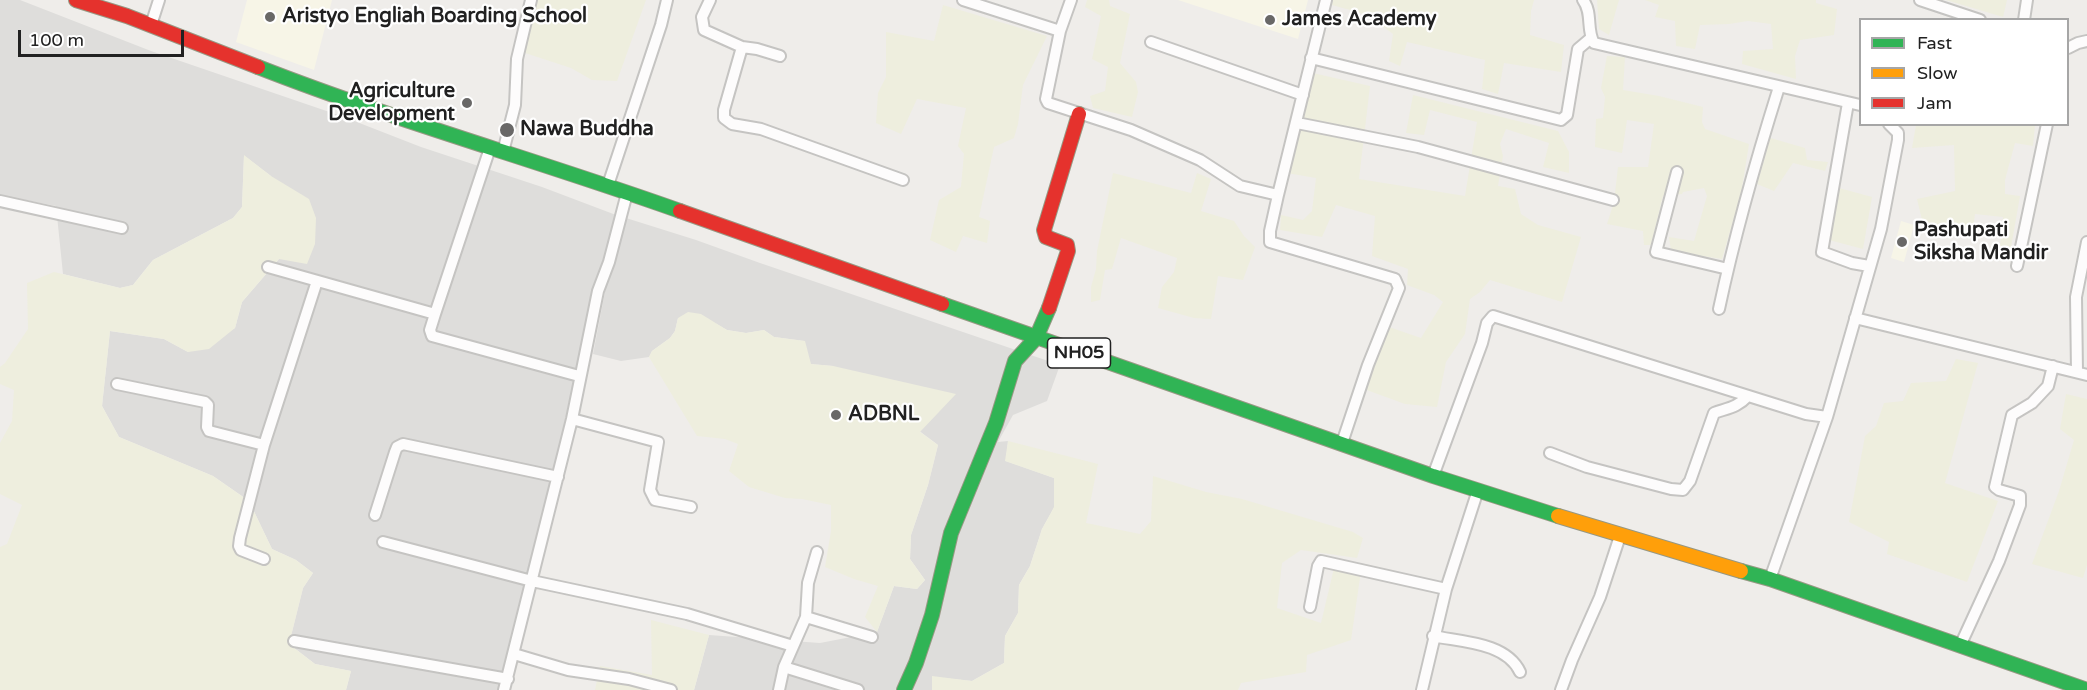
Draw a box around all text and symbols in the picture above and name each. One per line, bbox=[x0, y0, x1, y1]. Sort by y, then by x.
place label: Aristyo Engliah Boarding School bbox=[282, 5, 587, 29]
place label: James Academy bbox=[1282, 8, 1436, 32]
marker: Aristyo Engliah Boarding School bbox=[263, 10, 277, 24]
marker: James Academy bbox=[1263, 13, 1277, 27]
scale bar bbox=[21, 18, 188, 56]
legend bbox=[1859, 18, 2069, 126]
text: 100 m bbox=[29, 29, 84, 51]
text: Fast bbox=[1917, 32, 1952, 54]
text: Slow bbox=[1917, 62, 1958, 84]
place label: Agriculture Development bbox=[328, 80, 455, 127]
text: Jam bbox=[1917, 92, 1952, 114]
marker: Agriculture Development bbox=[460, 96, 474, 110]
place label: Nawa Buddha bbox=[520, 118, 654, 142]
marker: Nawa Buddha bbox=[498, 121, 516, 139]
place label: Pashupati Siksha Mandir bbox=[1914, 219, 2048, 266]
marker: Pashupati Siksha Mandir bbox=[1895, 235, 1909, 249]
road number: NH05 bbox=[1048, 338, 1110, 368]
place label: ADBNL bbox=[848, 403, 919, 427]
marker: ADBNL bbox=[829, 408, 843, 422]

